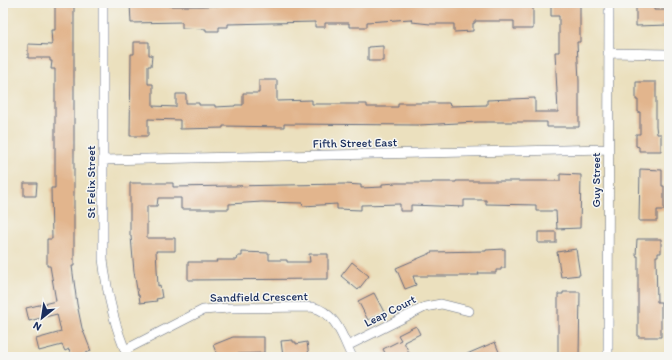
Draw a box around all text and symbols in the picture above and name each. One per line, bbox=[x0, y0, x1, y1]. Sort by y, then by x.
street label: Fifth Street East bbox=[313, 135, 398, 151]
street label: St Felix Street bbox=[84, 145, 98, 218]
street label: Guy Street bbox=[589, 152, 603, 208]
street label: Sandfield Crescent bbox=[210, 289, 309, 305]
street label: Leap Court bbox=[362, 292, 419, 330]
north arrow bbox=[22, 298, 62, 338]
text: N bbox=[31, 319, 44, 334]

